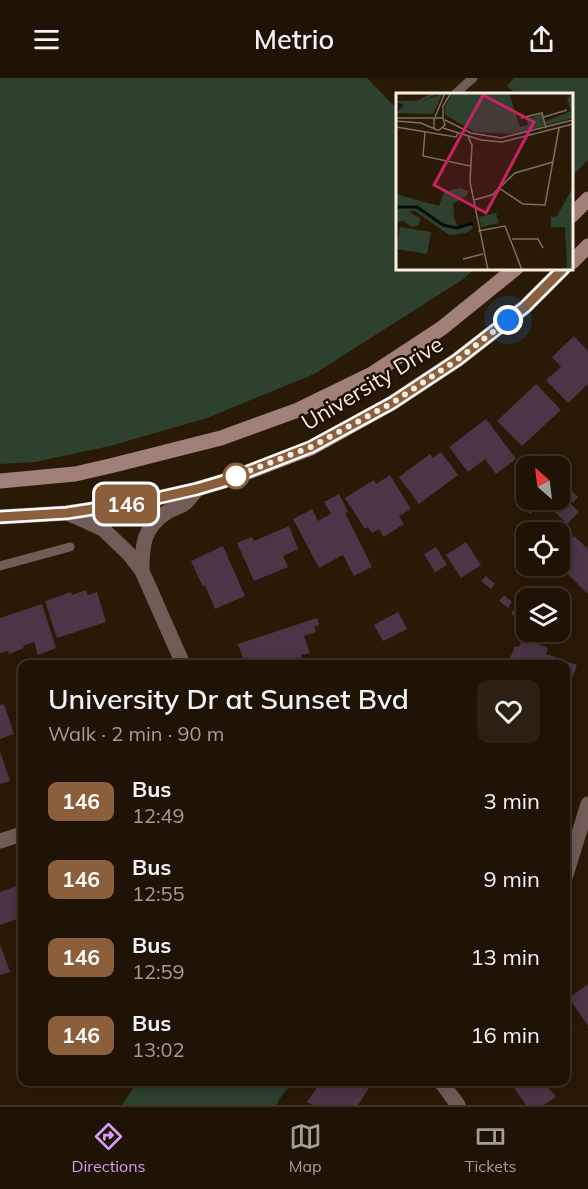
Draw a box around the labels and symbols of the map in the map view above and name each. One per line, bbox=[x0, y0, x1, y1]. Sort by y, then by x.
inset map bbox=[396, 93, 573, 270]
your location bbox=[493, 305, 523, 335]
street label: University Drive bbox=[296, 330, 448, 436]
north arrow bbox=[516, 456, 570, 510]
unlabelled marker bbox=[223, 463, 249, 489]
line badge: 146 bbox=[92, 484, 160, 524]

